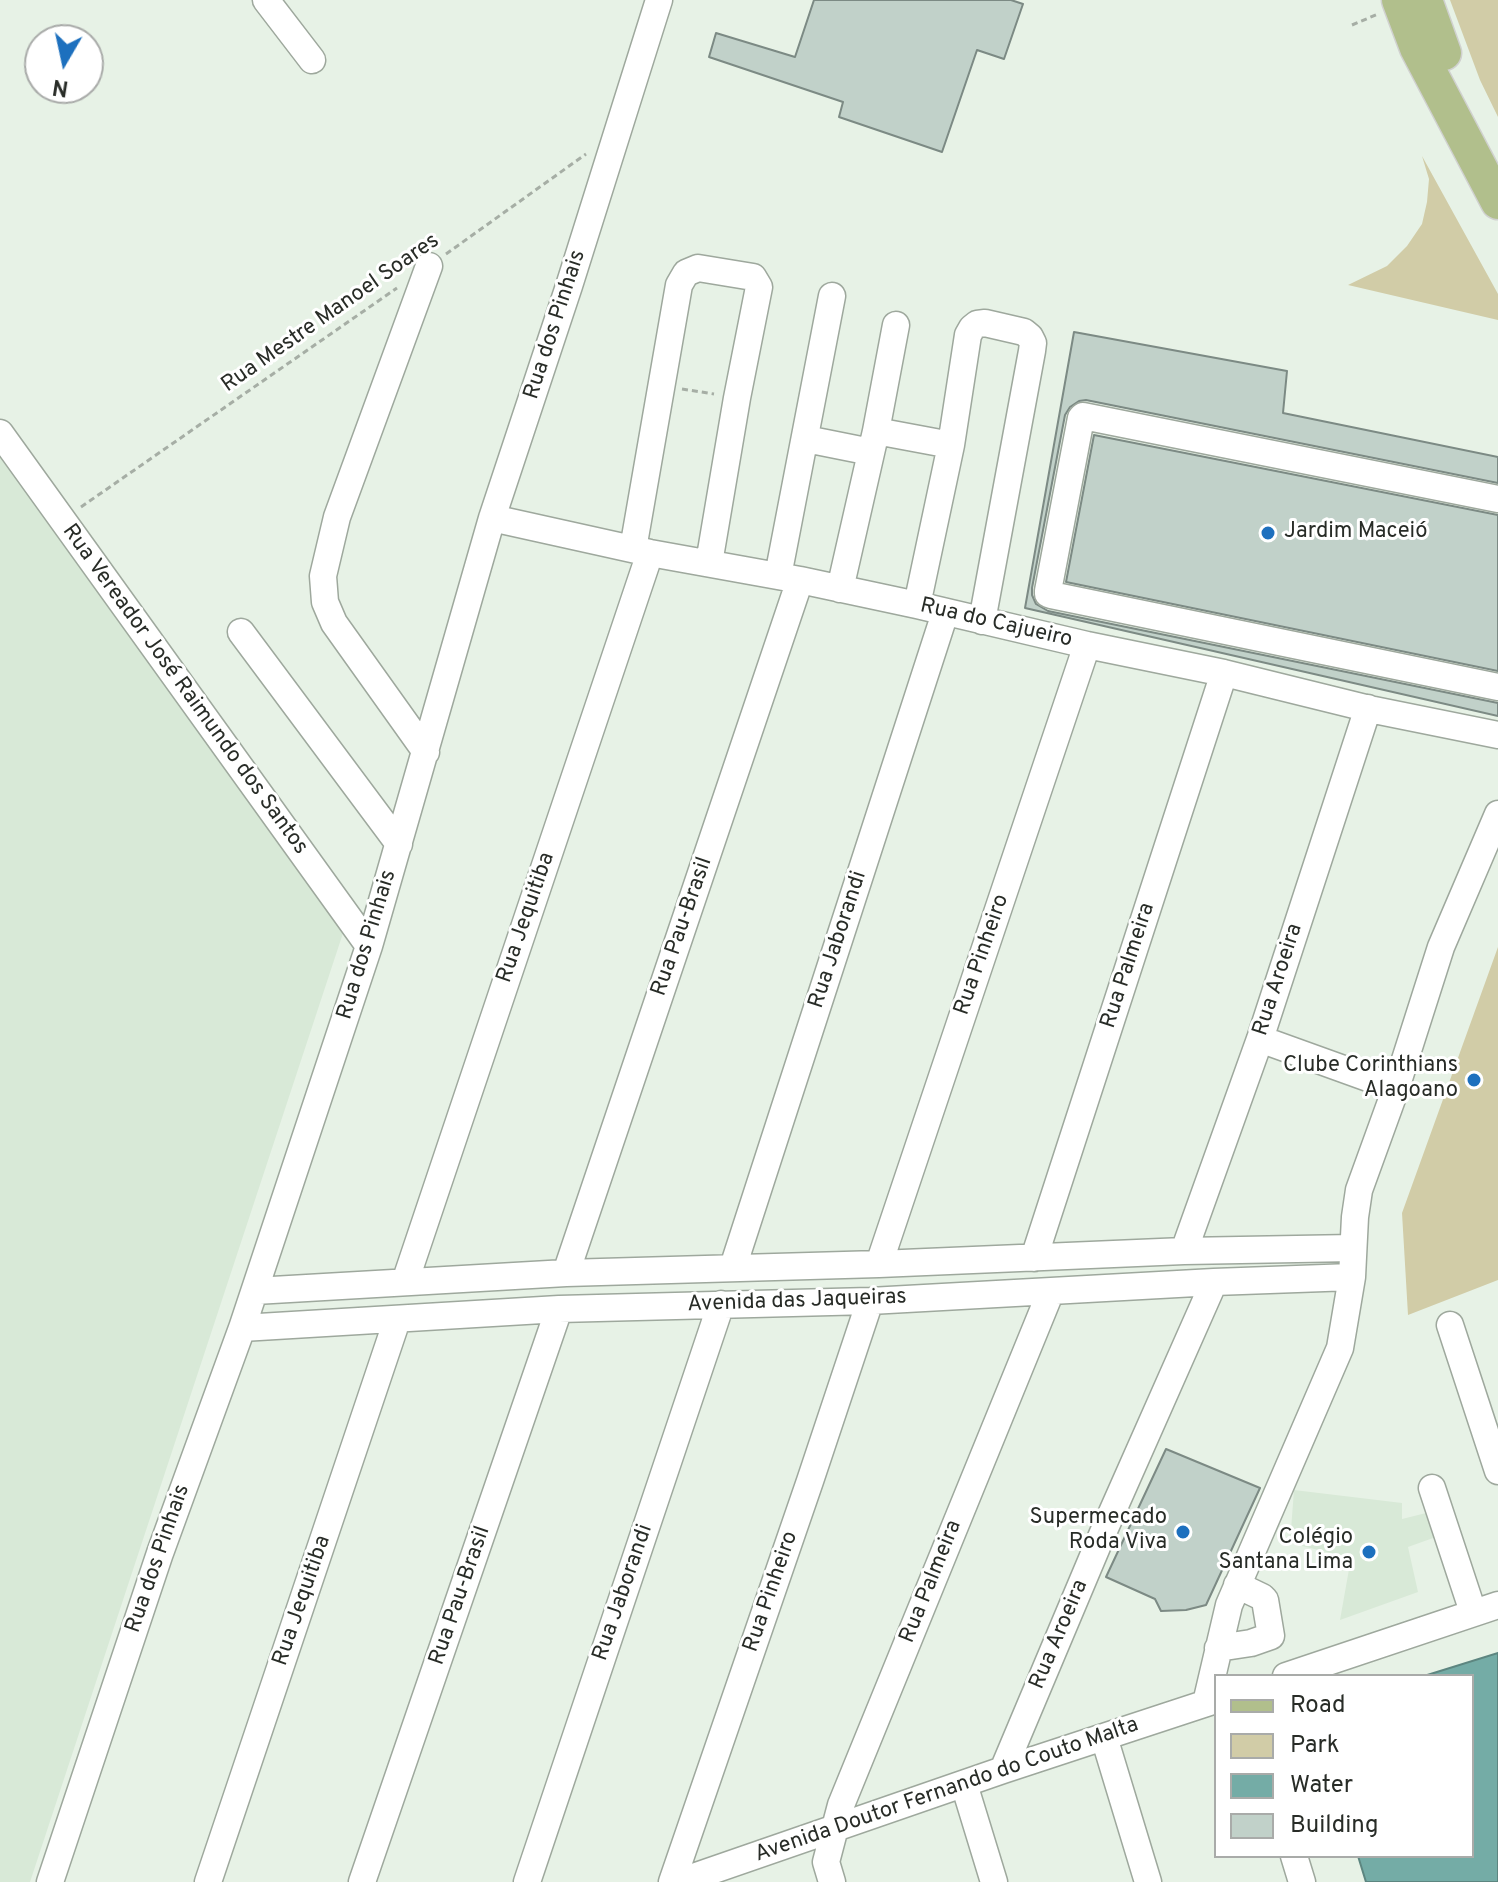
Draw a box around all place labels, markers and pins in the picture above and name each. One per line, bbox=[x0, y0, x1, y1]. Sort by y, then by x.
place label: Jardim Maceió bbox=[1284, 520, 1427, 546]
marker: Jardim Maceió bbox=[1259, 524, 1277, 542]
place label: Clube Corinthians Alagoano bbox=[1283, 1054, 1458, 1106]
marker: Clube Corinthians Alagoano bbox=[1465, 1071, 1483, 1089]
place label: Supermecado Roda Viva bbox=[1029, 1506, 1167, 1558]
marker: Supermecado Roda Viva bbox=[1174, 1523, 1192, 1541]
place label: Colégio Santana Lima bbox=[1219, 1526, 1353, 1578]
marker: Colégio Santana Lima bbox=[1360, 1543, 1378, 1561]

